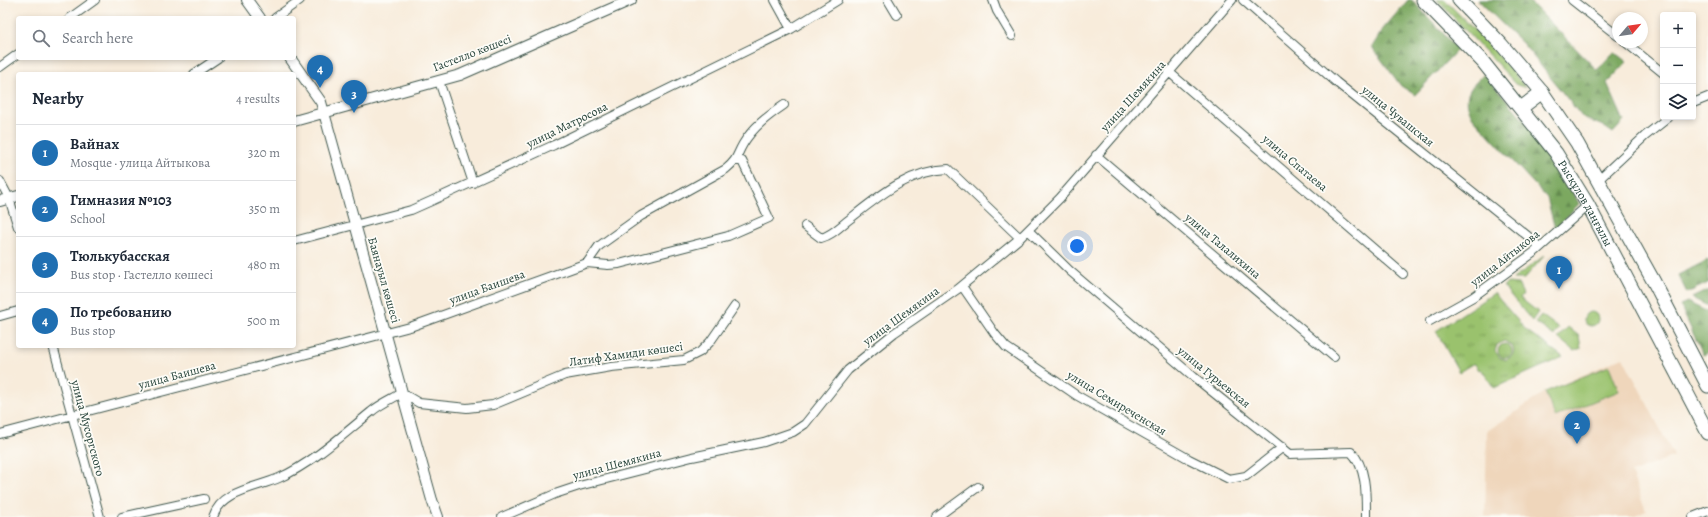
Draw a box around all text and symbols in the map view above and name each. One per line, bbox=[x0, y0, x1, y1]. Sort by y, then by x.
north arrow bbox=[1612, 12, 1648, 48]
map controls bbox=[1660, 12, 1696, 120]
button: + bbox=[1660, 12, 1696, 48]
search box bbox=[16, 16, 296, 60]
icon: search bbox=[30, 27, 52, 49]
text: Search here bbox=[62, 28, 133, 48]
street label: Гастелло көшесі bbox=[430, 31, 514, 75]
button: − bbox=[1660, 48, 1696, 84]
pin: 4 bbox=[307, 55, 333, 88]
street label: улица Шемякина bbox=[1096, 57, 1170, 136]
pin: 3 bbox=[341, 80, 367, 113]
street label: улица Чувашская bbox=[1358, 81, 1438, 150]
button: layers bbox=[1660, 84, 1696, 120]
text: Nearby bbox=[32, 87, 83, 110]
text: 4 results bbox=[236, 90, 280, 107]
street label: улица Матросова bbox=[523, 98, 611, 152]
street label: улица Спатаева bbox=[1258, 130, 1331, 195]
text: Вайнах bbox=[70, 134, 119, 154]
text: 1 bbox=[43, 144, 47, 161]
text: 320 m bbox=[248, 144, 280, 161]
text: Mosque · улица Айтыкова bbox=[70, 154, 210, 171]
street label: Рысқұлов даңғылы bbox=[1554, 157, 1616, 249]
text: Гимназия №103 bbox=[70, 190, 172, 210]
text: 2 bbox=[42, 200, 48, 217]
text: 350 m bbox=[249, 200, 280, 217]
street label: улица Талалихина bbox=[1181, 209, 1265, 283]
text: School bbox=[70, 210, 105, 227]
street label: улица Айтыкова bbox=[1466, 226, 1543, 291]
street label: Баянауыл көшесі bbox=[364, 235, 404, 325]
your location bbox=[1067, 236, 1087, 256]
text: Тюлькубасская bbox=[70, 246, 170, 266]
text: 3 bbox=[42, 256, 48, 273]
text: 480 m bbox=[247, 256, 280, 273]
pin: 1 bbox=[1546, 256, 1572, 289]
text: Bus stop · Гастелло көшесі bbox=[70, 266, 213, 283]
street label: улица Баишева bbox=[446, 266, 527, 308]
street label: улица Шемякина bbox=[859, 283, 943, 350]
text: По требованию bbox=[70, 302, 172, 322]
text: 4 bbox=[42, 312, 48, 329]
text: 500 m bbox=[247, 312, 280, 329]
text: Bus stop bbox=[70, 322, 115, 339]
street label: Латиф Хамиди көшесі bbox=[568, 338, 684, 370]
street label: улица Гурьевская bbox=[1173, 342, 1254, 412]
street label: улица Баишева bbox=[136, 357, 218, 393]
street label: улица Семиреченская bbox=[1063, 366, 1170, 439]
street label: улица Мусоргского bbox=[67, 377, 109, 478]
pin: 2 bbox=[1564, 411, 1590, 444]
street label: улица Шемякина bbox=[570, 444, 663, 484]

